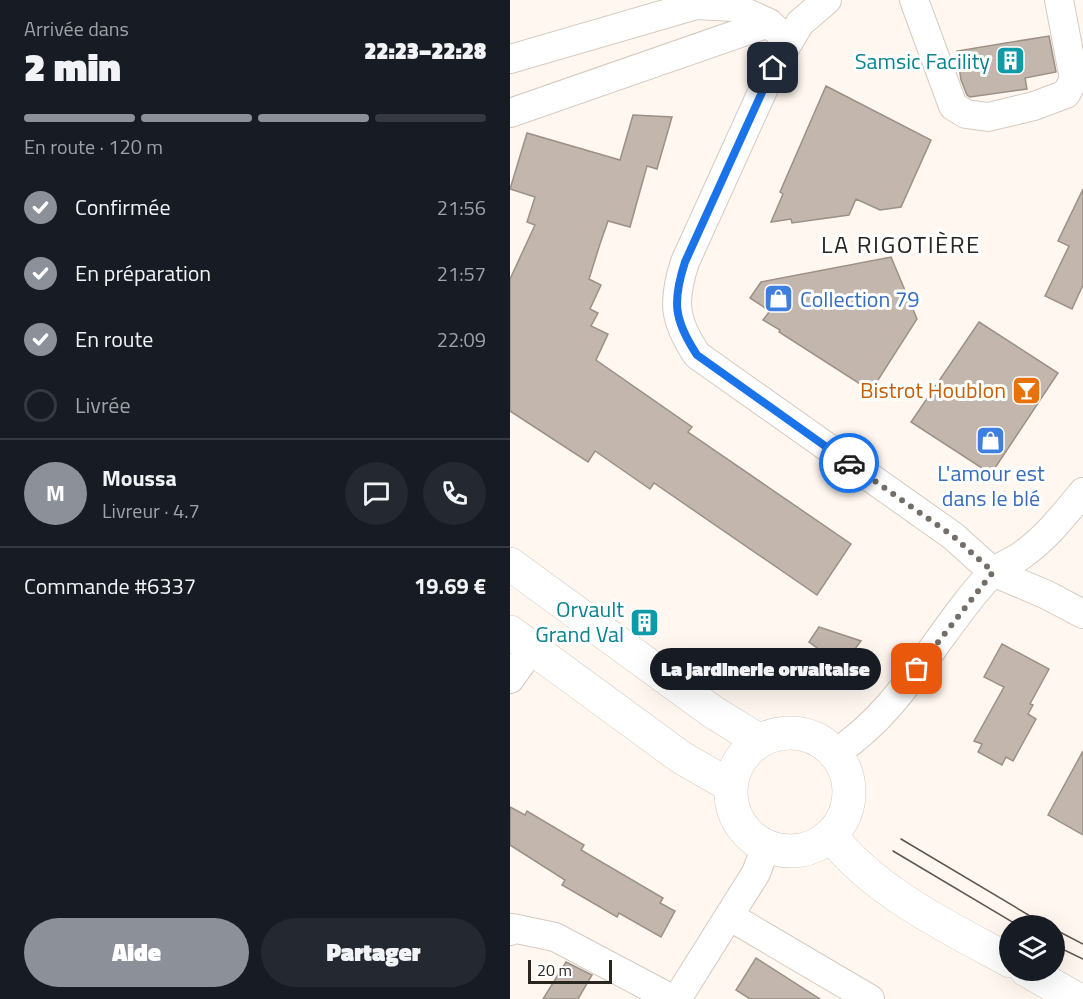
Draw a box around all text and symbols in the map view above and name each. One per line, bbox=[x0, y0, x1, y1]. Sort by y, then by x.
text: Arrivée dans bbox=[24, 13, 129, 44]
text: 22:23–22:28 bbox=[364, 34, 486, 68]
text: 2 min bbox=[24, 37, 121, 96]
pin bbox=[747, 42, 798, 93]
place label: Samsic Facility bbox=[855, 44, 990, 78]
building icon: Samsic Facility bbox=[995, 45, 1027, 77]
icon: home bbox=[756, 51, 789, 84]
text: En route · 120 m bbox=[24, 131, 163, 162]
text: Confirmée bbox=[75, 190, 171, 224]
icon: check bbox=[24, 191, 57, 224]
text: 21:56 bbox=[437, 192, 486, 223]
district label: LA RIGOTIÈRE bbox=[821, 226, 981, 262]
text: En préparation bbox=[75, 256, 211, 290]
icon: check bbox=[24, 257, 57, 290]
text: 21:57 bbox=[437, 258, 486, 289]
place label: Collection 79 bbox=[800, 282, 920, 316]
shop icon: Collection 79 bbox=[763, 283, 795, 315]
text: En route bbox=[75, 322, 153, 356]
icon: check bbox=[24, 323, 57, 356]
text: 22:09 bbox=[437, 324, 486, 355]
place label: Bistrot Houblon bbox=[860, 373, 1006, 407]
bar icon: Bistrot Houblon bbox=[1011, 374, 1043, 406]
text: Livrée bbox=[75, 388, 131, 422]
shop icon: L'amour est dans le blé bbox=[975, 425, 1007, 457]
courier bbox=[819, 433, 879, 493]
icon: car bbox=[833, 447, 866, 480]
place label: L'amour est dans le blé bbox=[937, 456, 1045, 515]
text: Moussa bbox=[102, 461, 177, 495]
button: chat bbox=[345, 462, 408, 525]
button: phone bbox=[423, 462, 486, 525]
text: M bbox=[46, 476, 65, 510]
text: Livreur · 4.7 bbox=[102, 495, 200, 526]
text: Commande #6337 bbox=[24, 569, 196, 603]
text: 19.69 € bbox=[414, 569, 486, 603]
place label: Orvault Grand Val bbox=[535, 592, 624, 651]
building icon: Orvault Grand Val bbox=[629, 606, 661, 638]
pin bbox=[891, 643, 942, 694]
callout: La jardinerie orvaltaise bbox=[650, 648, 881, 690]
icon: bag bbox=[900, 652, 933, 685]
text: La jardinerie orvaltaise bbox=[661, 653, 870, 684]
map controls bbox=[999, 915, 1065, 981]
button: layers bbox=[999, 915, 1065, 981]
button: Aide bbox=[24, 918, 249, 987]
button: Partager bbox=[261, 918, 486, 987]
scale bar bbox=[528, 957, 612, 984]
text: 20 m bbox=[537, 958, 572, 982]

